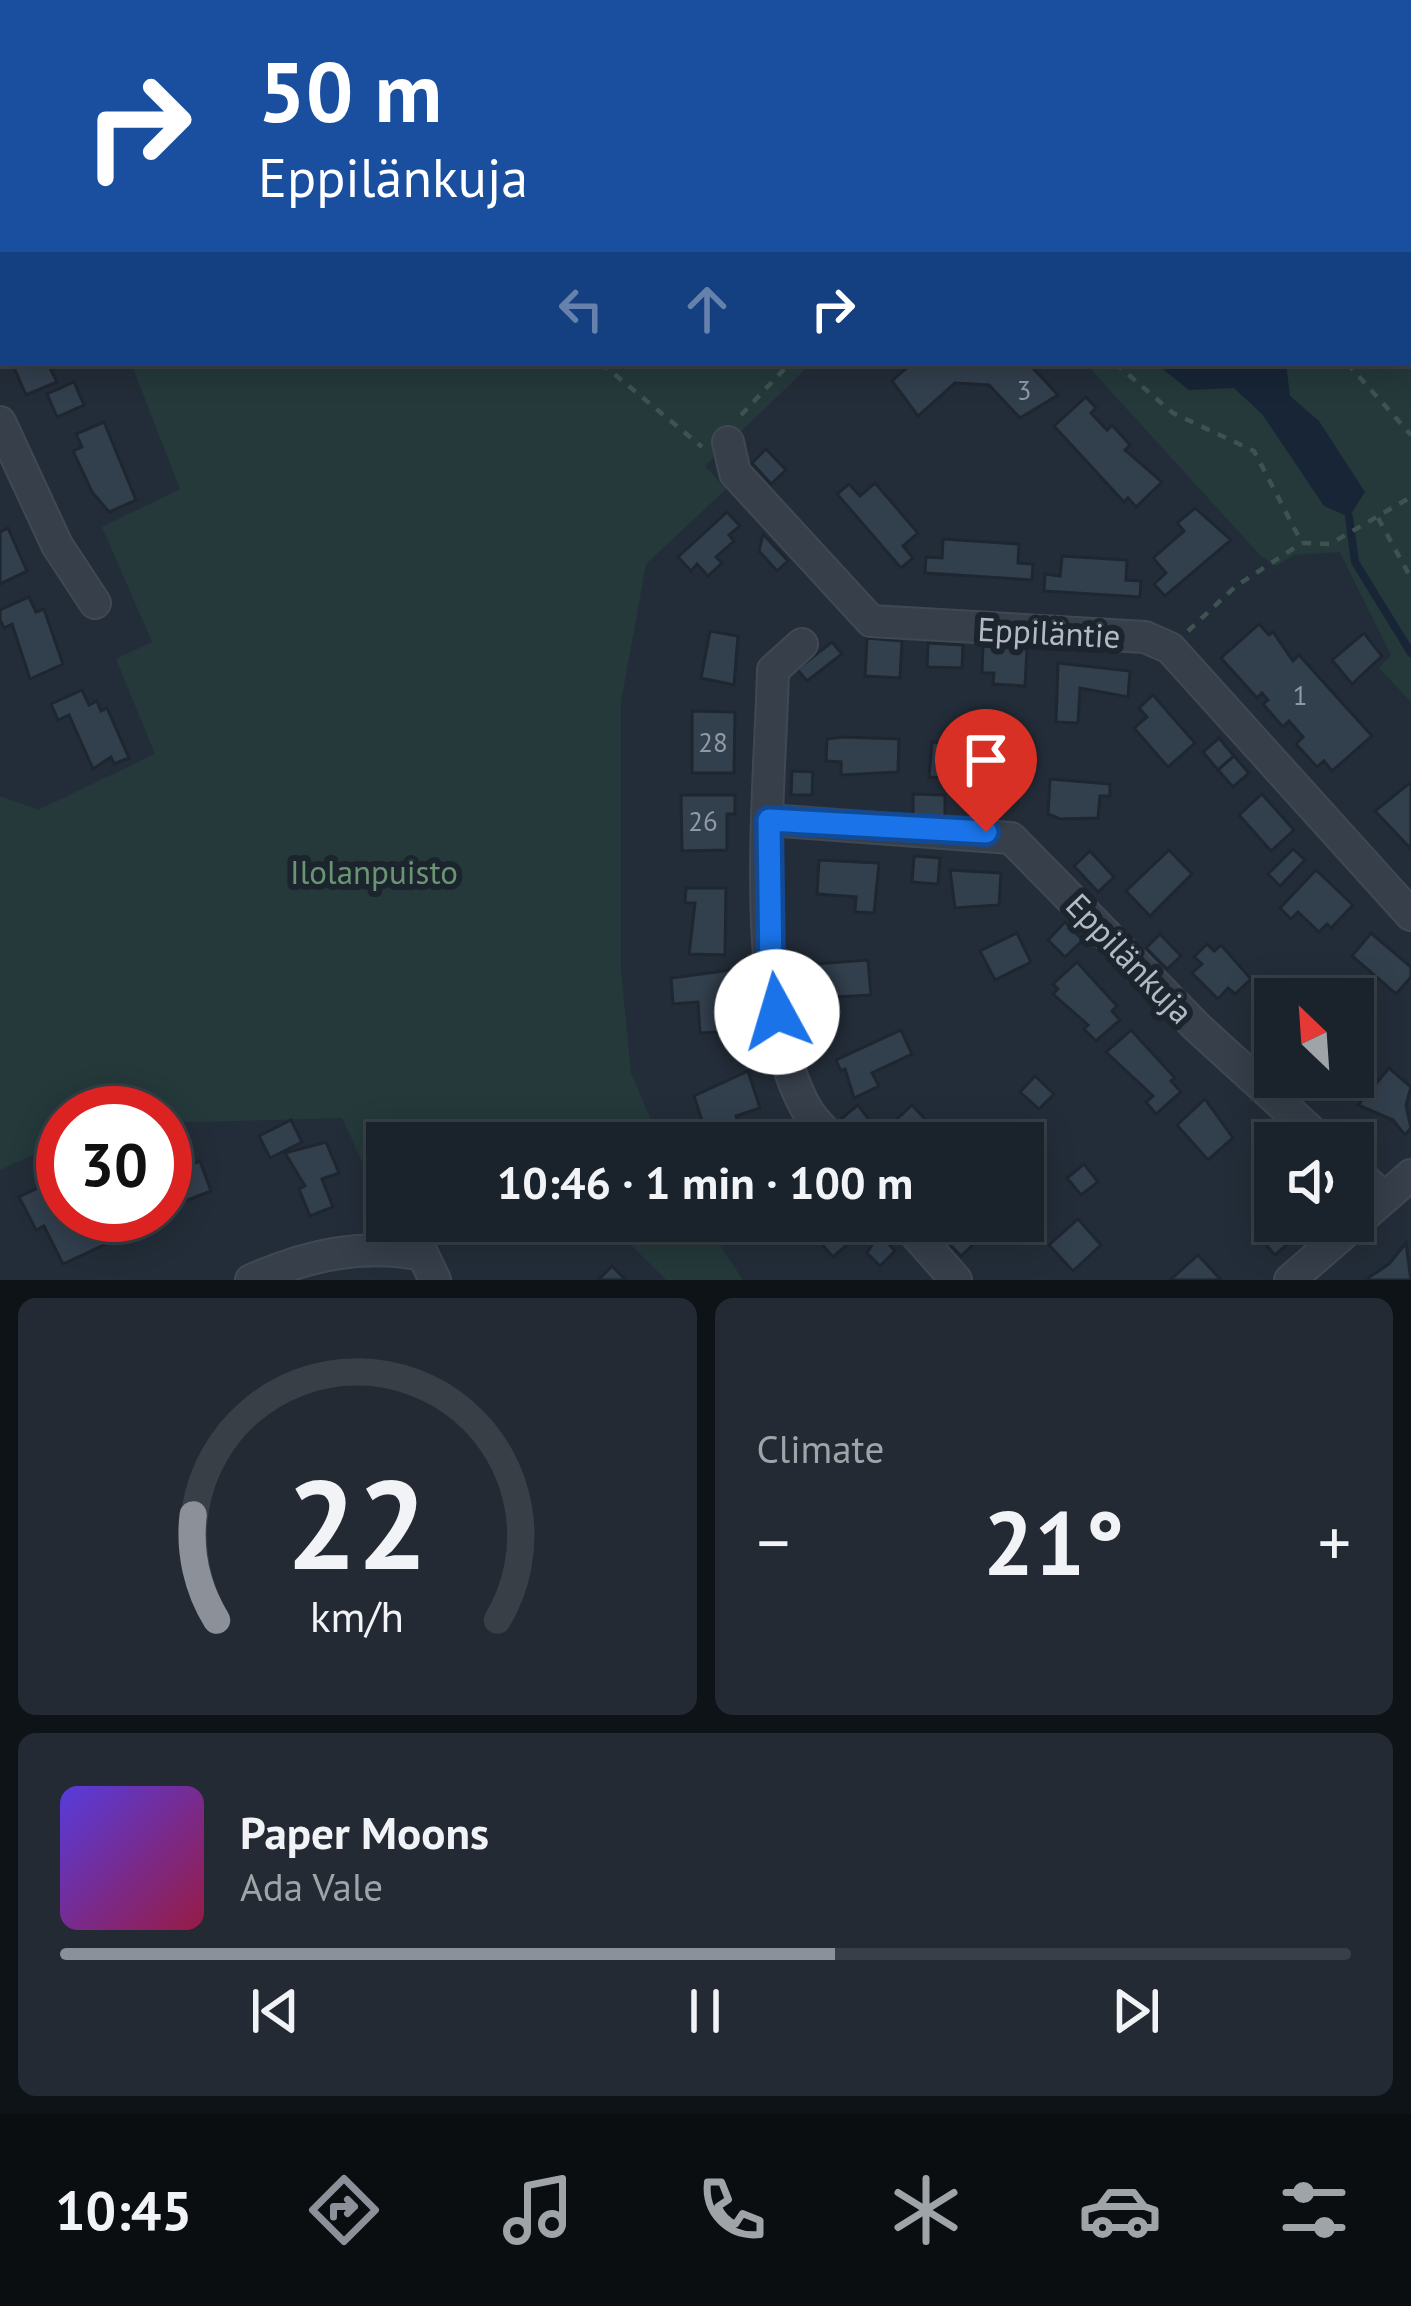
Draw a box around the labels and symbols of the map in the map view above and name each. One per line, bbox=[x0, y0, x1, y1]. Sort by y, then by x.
house number: 3 bbox=[1017, 373, 1031, 407]
street label: Eppiläntie bbox=[976, 607, 1122, 657]
house number: 1 bbox=[1293, 678, 1307, 712]
pin bbox=[935, 709, 1037, 832]
house number: 28 bbox=[698, 725, 728, 759]
house number: 26 bbox=[688, 804, 718, 838]
park label: Ilolanpuisto bbox=[290, 850, 458, 893]
street label: Eppilänkuja bbox=[1057, 884, 1203, 1032]
position arrow bbox=[714, 949, 840, 1075]
north arrow bbox=[1254, 978, 1374, 1098]
speed limit sign: 30 bbox=[36, 1086, 192, 1242]

